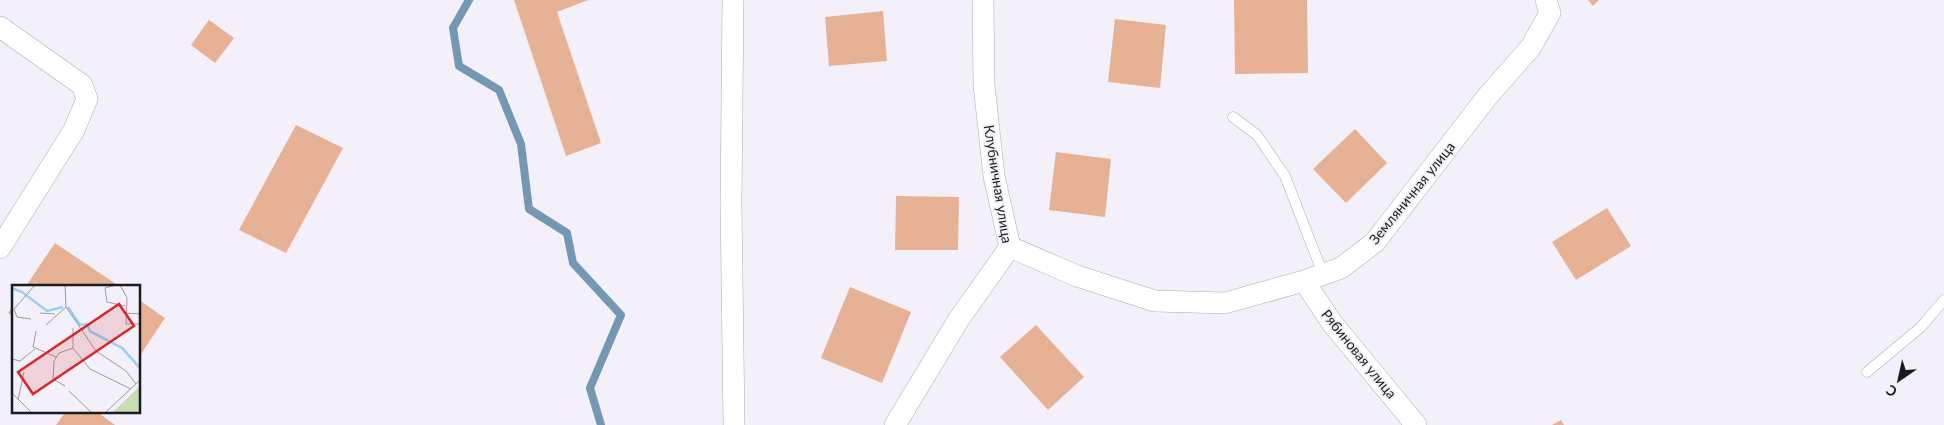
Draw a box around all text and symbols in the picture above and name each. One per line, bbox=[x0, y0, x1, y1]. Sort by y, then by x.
street label: Клубничная улица bbox=[981, 123, 1016, 244]
street label: Земляничная улица bbox=[1365, 138, 1458, 247]
inset map bbox=[12, 285, 140, 412]
street label: Рябиновая улица bbox=[1318, 306, 1401, 402]
north arrow bbox=[1874, 355, 1924, 405]
text: С bbox=[1882, 381, 1900, 401]

